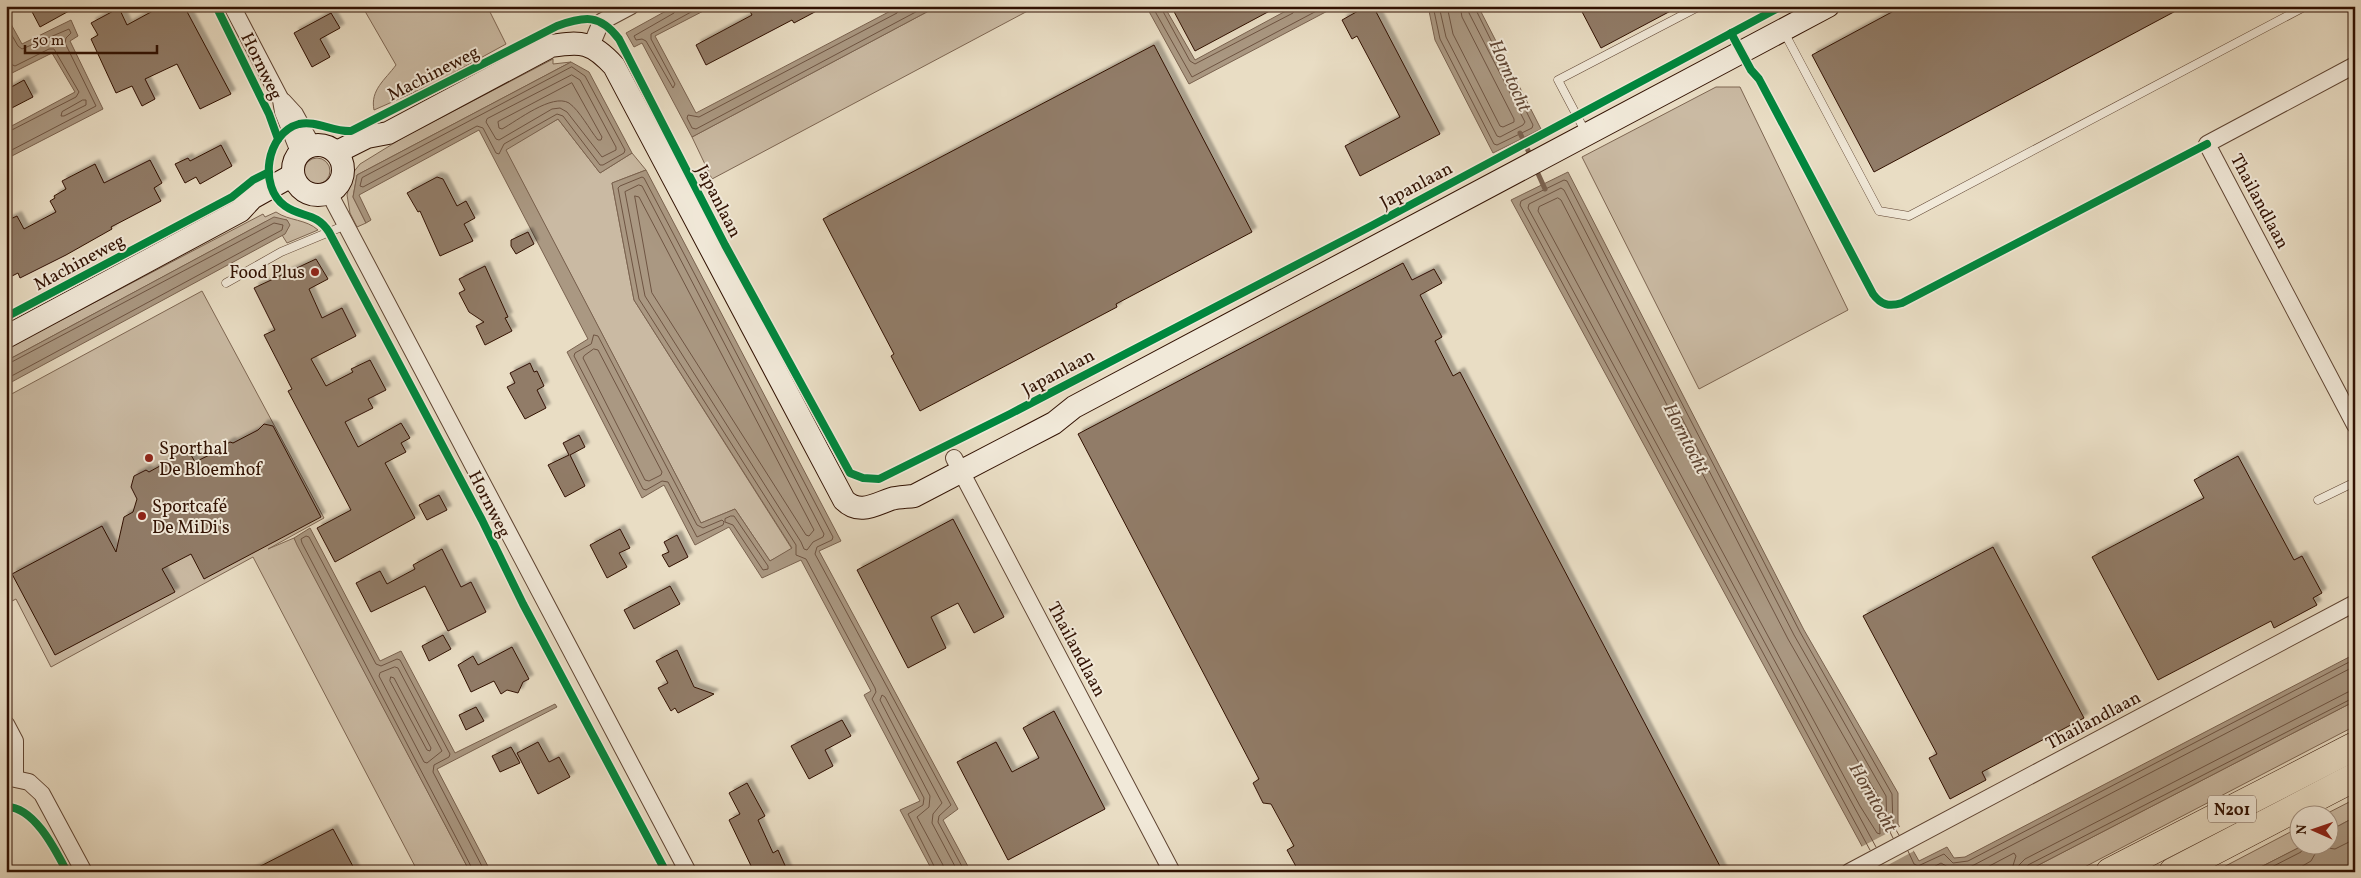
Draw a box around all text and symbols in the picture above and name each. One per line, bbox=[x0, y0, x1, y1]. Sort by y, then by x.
scale bar bbox=[25, 22, 158, 54]
street label: Hornweg bbox=[234, 29, 288, 105]
text: 50 m bbox=[32, 31, 64, 52]
water label: Horntocht bbox=[1482, 36, 1537, 117]
street label: Machineweg bbox=[383, 40, 484, 108]
street label: Thailandlaan bbox=[2223, 150, 2294, 254]
street label: Japanlaan bbox=[1376, 157, 1458, 216]
street label: Japanlaan bbox=[689, 161, 747, 243]
street label: Machineweg bbox=[30, 229, 130, 298]
place label: Food Plus bbox=[229, 261, 305, 286]
marker: Food Plus bbox=[309, 266, 321, 278]
street label: Japanlaan bbox=[1018, 344, 1100, 403]
water label: Horntocht bbox=[1656, 399, 1715, 480]
place label: Sporthal De Bloemhof bbox=[159, 437, 263, 483]
marker: Sporthal De Bloemhof bbox=[143, 452, 155, 464]
street label: Hornweg bbox=[461, 467, 516, 543]
place label: Sportcafé De MiDi's bbox=[152, 495, 230, 541]
marker: Sportcafé De MiDi's bbox=[136, 510, 148, 522]
street label: Thailandlaan bbox=[1040, 598, 1111, 702]
street label: Thailandlaan bbox=[2042, 686, 2146, 757]
water label: Horntocht bbox=[1842, 758, 1903, 838]
road number: N201 bbox=[2208, 796, 2256, 822]
north arrow bbox=[2288, 806, 2338, 856]
text: N bbox=[2293, 824, 2312, 835]

